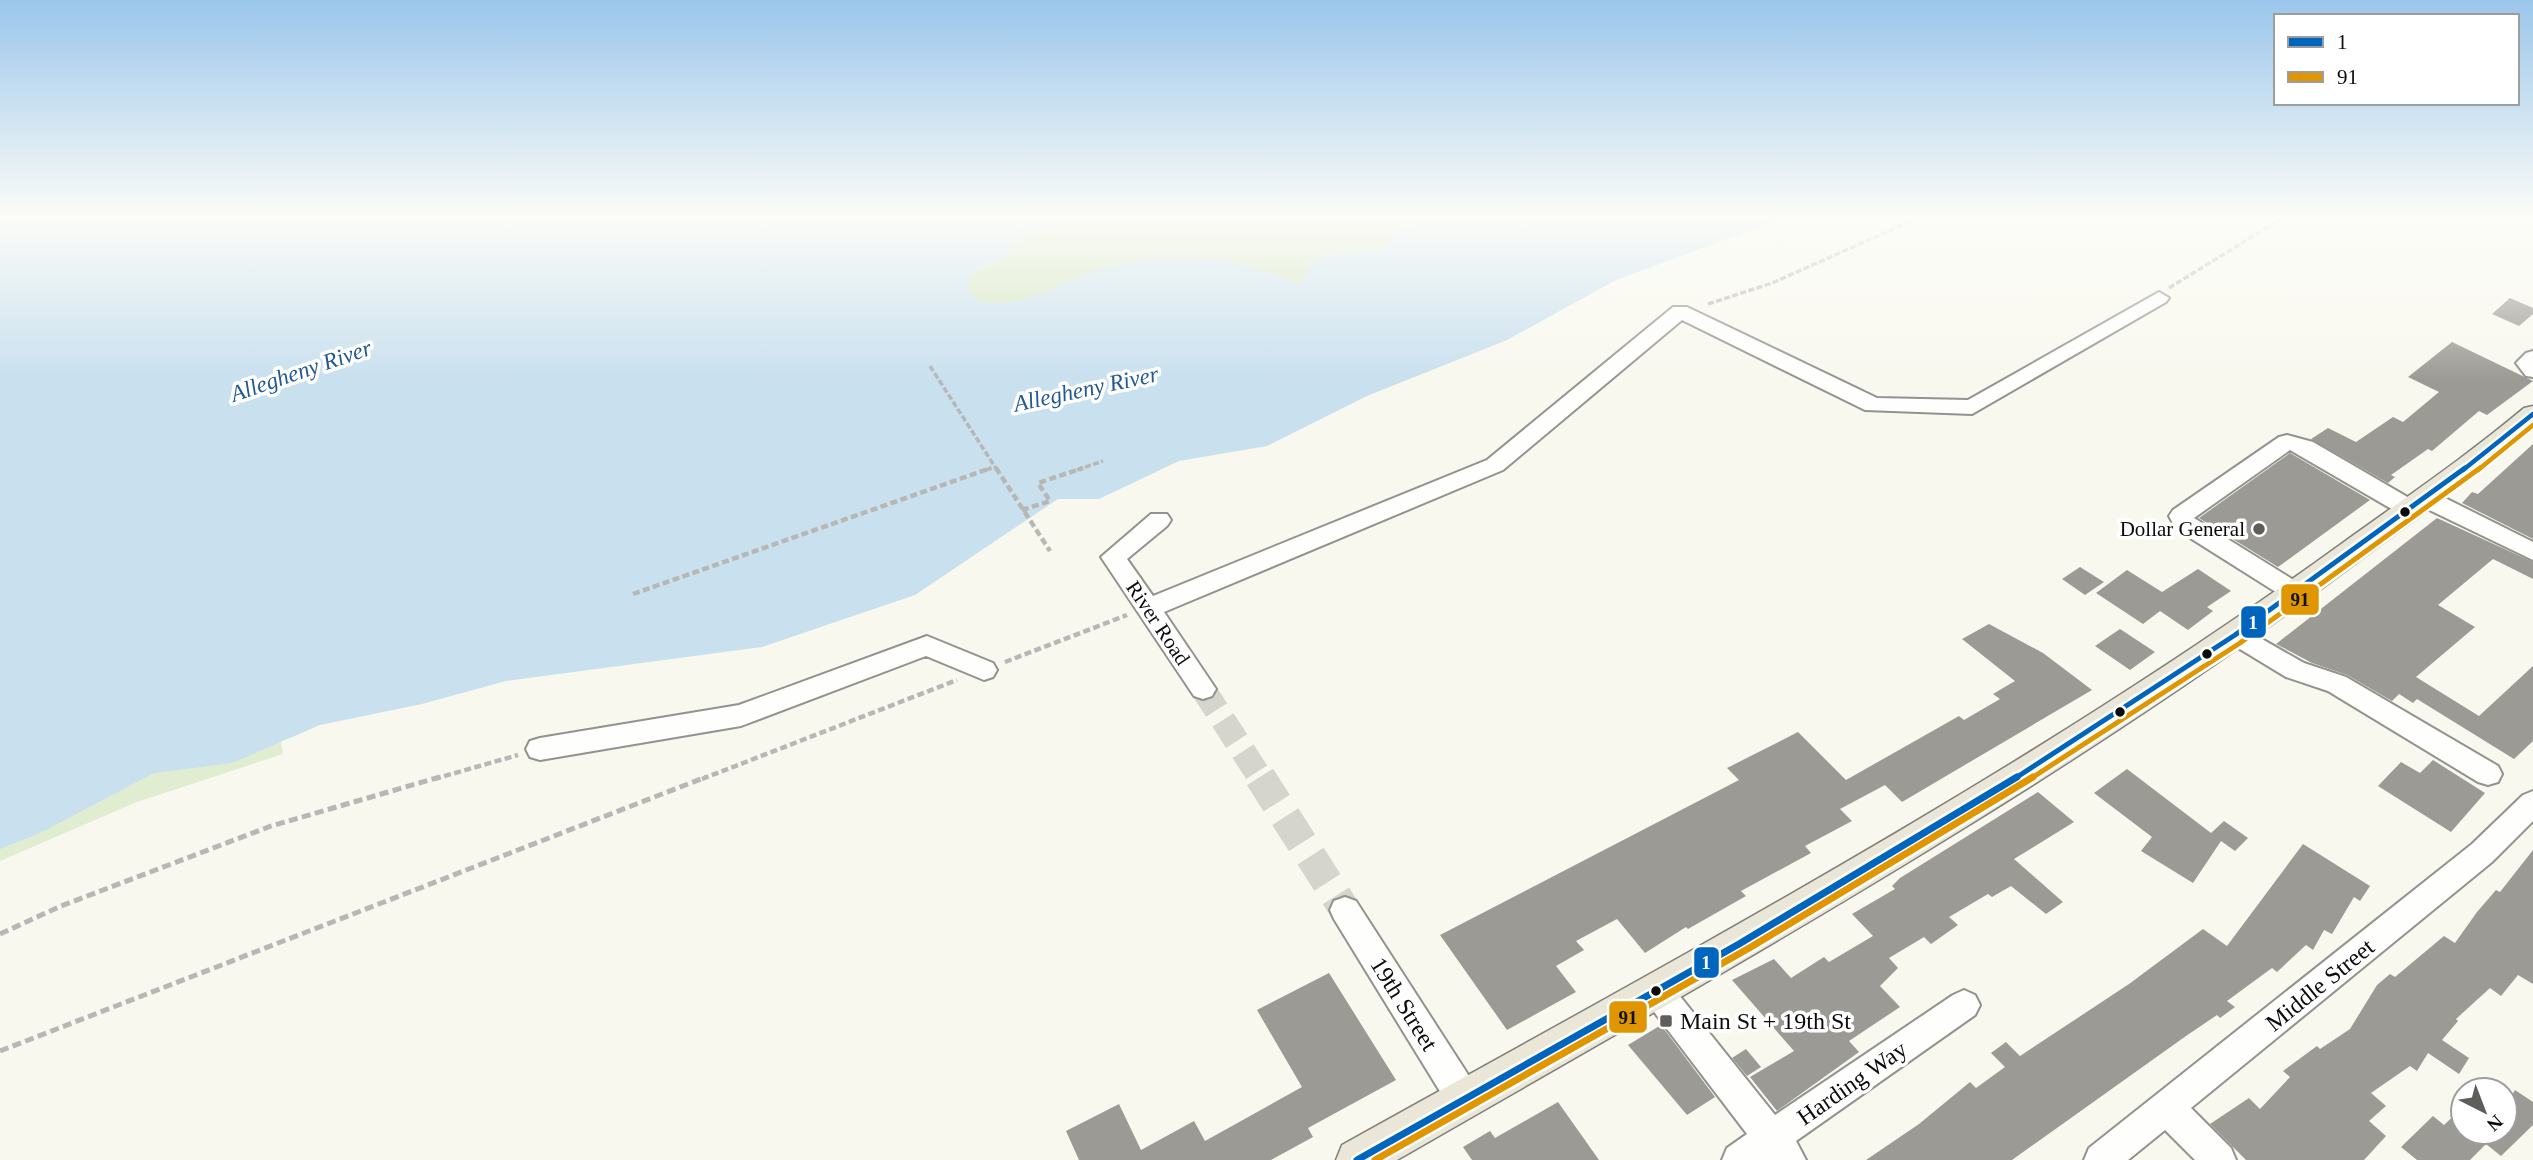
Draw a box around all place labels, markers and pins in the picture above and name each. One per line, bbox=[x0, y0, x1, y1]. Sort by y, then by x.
unlabelled marker bbox=[2398, 505, 2412, 519]
place label: Dollar General bbox=[2120, 517, 2245, 541]
marker: Dollar General bbox=[2251, 521, 2267, 537]
unlabelled marker bbox=[2200, 647, 2214, 661]
unlabelled marker bbox=[2113, 705, 2127, 719]
unlabelled marker bbox=[1649, 984, 1663, 998]
place label: Main St + 19th St bbox=[1680, 1008, 1851, 1034]
marker: Main St + 19th St bbox=[1658, 1013, 1674, 1029]

